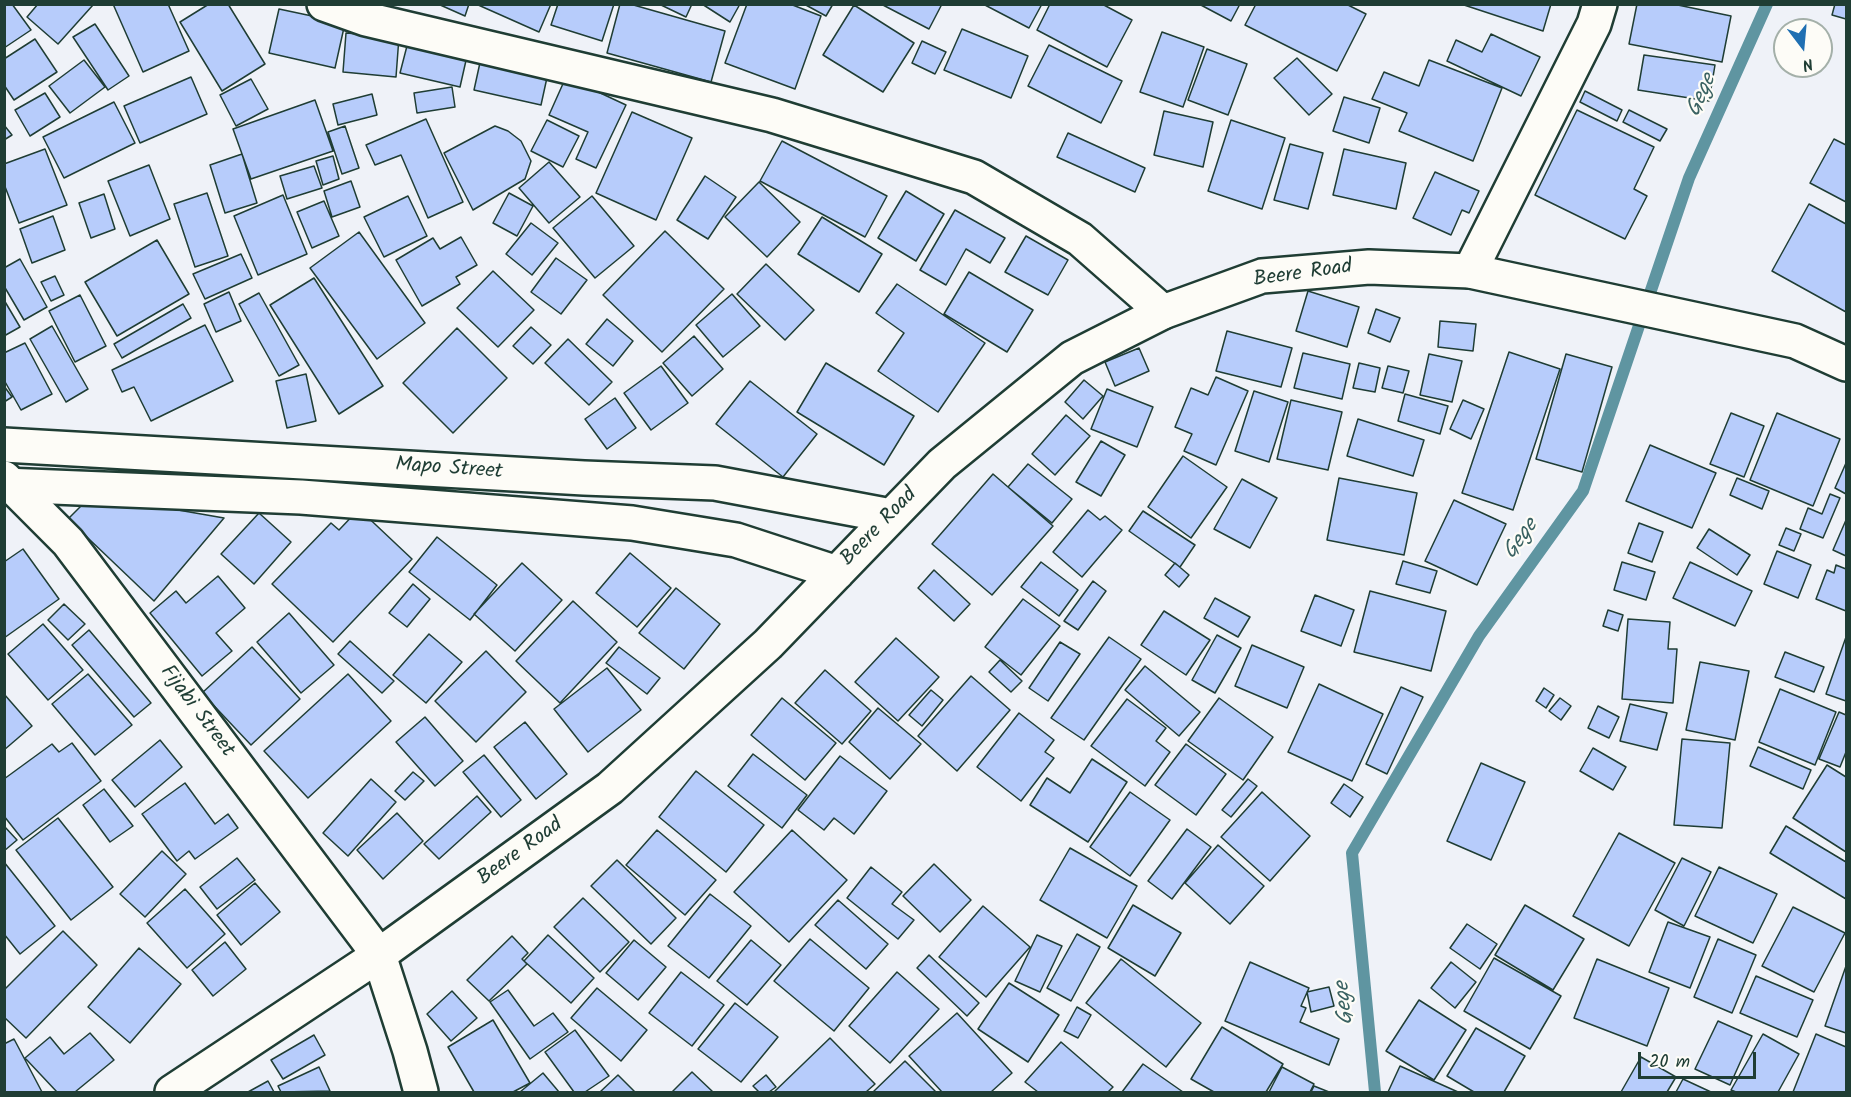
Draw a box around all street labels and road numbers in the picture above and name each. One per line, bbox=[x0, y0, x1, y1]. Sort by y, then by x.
street label: Beere Road bbox=[1252, 256, 1354, 294]
street label: Mapo Street bbox=[394, 454, 504, 486]
street label: Beere Road bbox=[836, 484, 924, 572]
street label: Fijabi Street bbox=[153, 661, 239, 763]
street label: Beere Road bbox=[473, 814, 569, 892]

